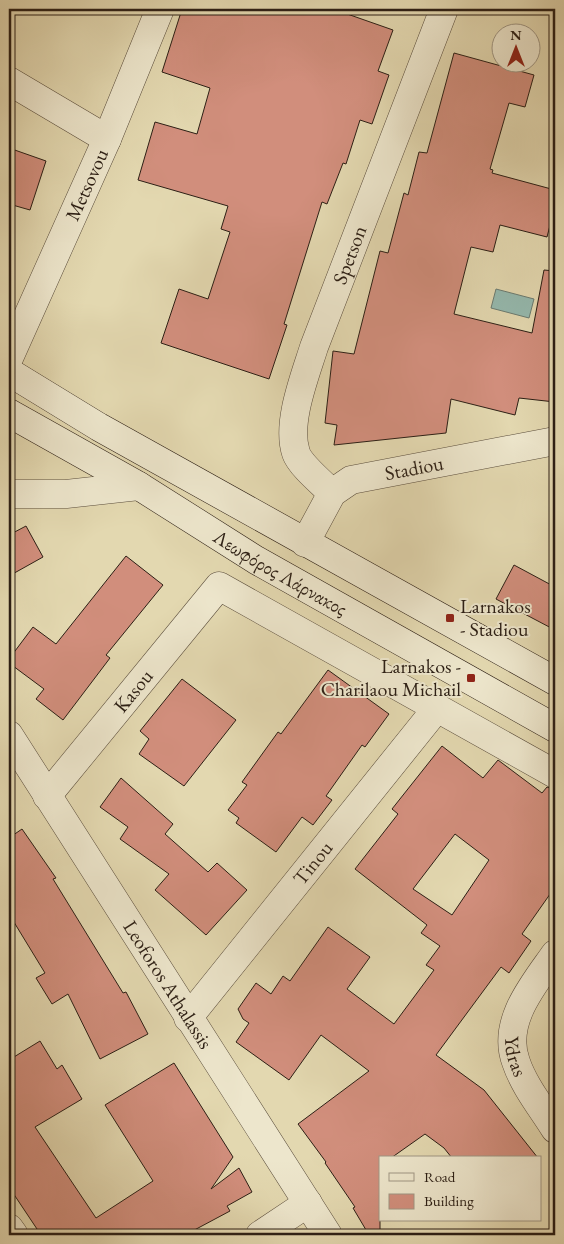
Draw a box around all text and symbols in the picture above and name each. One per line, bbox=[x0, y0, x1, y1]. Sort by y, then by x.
north arrow bbox=[492, 22, 542, 72]
text: N bbox=[510, 26, 522, 44]
street label: Metsovou bbox=[59, 144, 114, 225]
street label: Spetson bbox=[326, 221, 373, 288]
street label: Stadiou bbox=[383, 450, 446, 486]
street label: Λεωφόρος Λάρνακος bbox=[208, 523, 352, 622]
place label: Larnakos - Stadiou bbox=[460, 593, 531, 642]
marker: Larnakos - Stadiou bbox=[444, 612, 456, 624]
place label: Larnakos - Charilaou Michail bbox=[321, 653, 461, 702]
street label: Kasou bbox=[108, 663, 159, 718]
marker: Larnakos - Charilaou Michail bbox=[465, 672, 477, 684]
street label: Tinou bbox=[287, 835, 338, 890]
street label: Leoforos Athalassis bbox=[118, 915, 219, 1054]
street label: Ydras bbox=[499, 1036, 533, 1081]
legend bbox=[379, 1156, 542, 1222]
text: Road bbox=[424, 1167, 456, 1186]
text: Building bbox=[424, 1191, 474, 1210]

